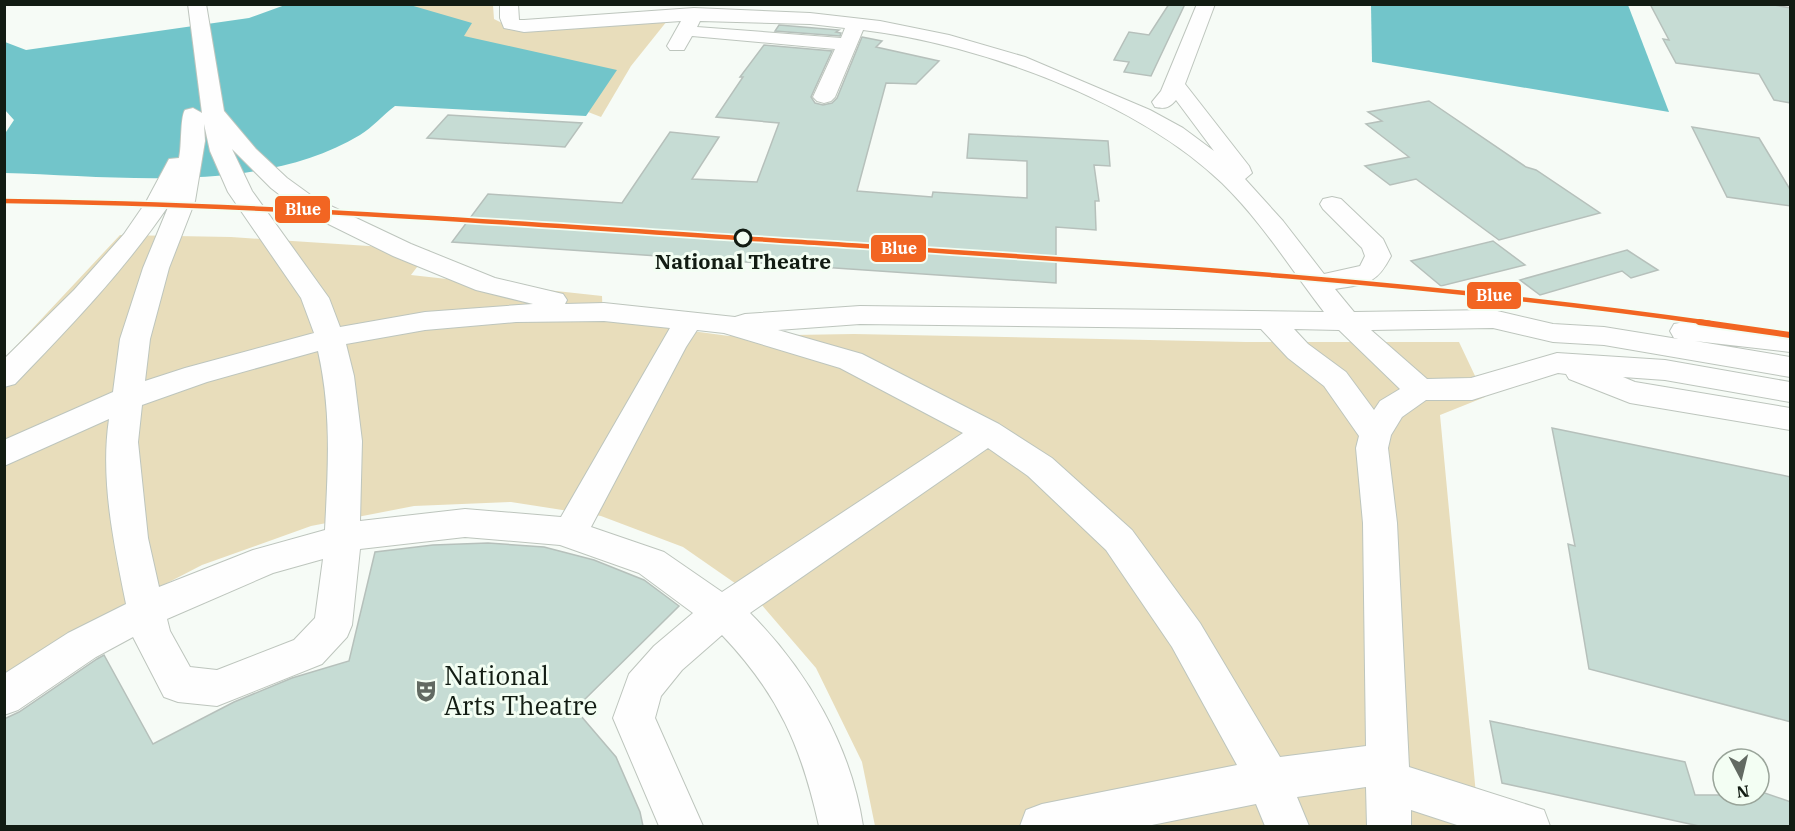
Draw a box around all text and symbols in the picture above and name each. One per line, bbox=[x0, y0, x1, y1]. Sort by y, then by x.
line badge: Blue bbox=[274, 195, 331, 224]
text: Blue bbox=[285, 199, 321, 219]
marker: National Theatre bbox=[734, 229, 752, 247]
line badge: Blue bbox=[870, 234, 927, 263]
text: Blue bbox=[881, 238, 917, 258]
place label: National Theatre bbox=[655, 247, 831, 275]
line badge: Blue bbox=[1466, 281, 1522, 310]
text: Blue bbox=[1476, 285, 1512, 305]
place label: National Arts Theatre bbox=[444, 658, 597, 722]
theatre icon: National Arts Theatre bbox=[413, 678, 439, 704]
north arrow bbox=[1711, 747, 1771, 807]
text: N bbox=[1735, 781, 1750, 803]

